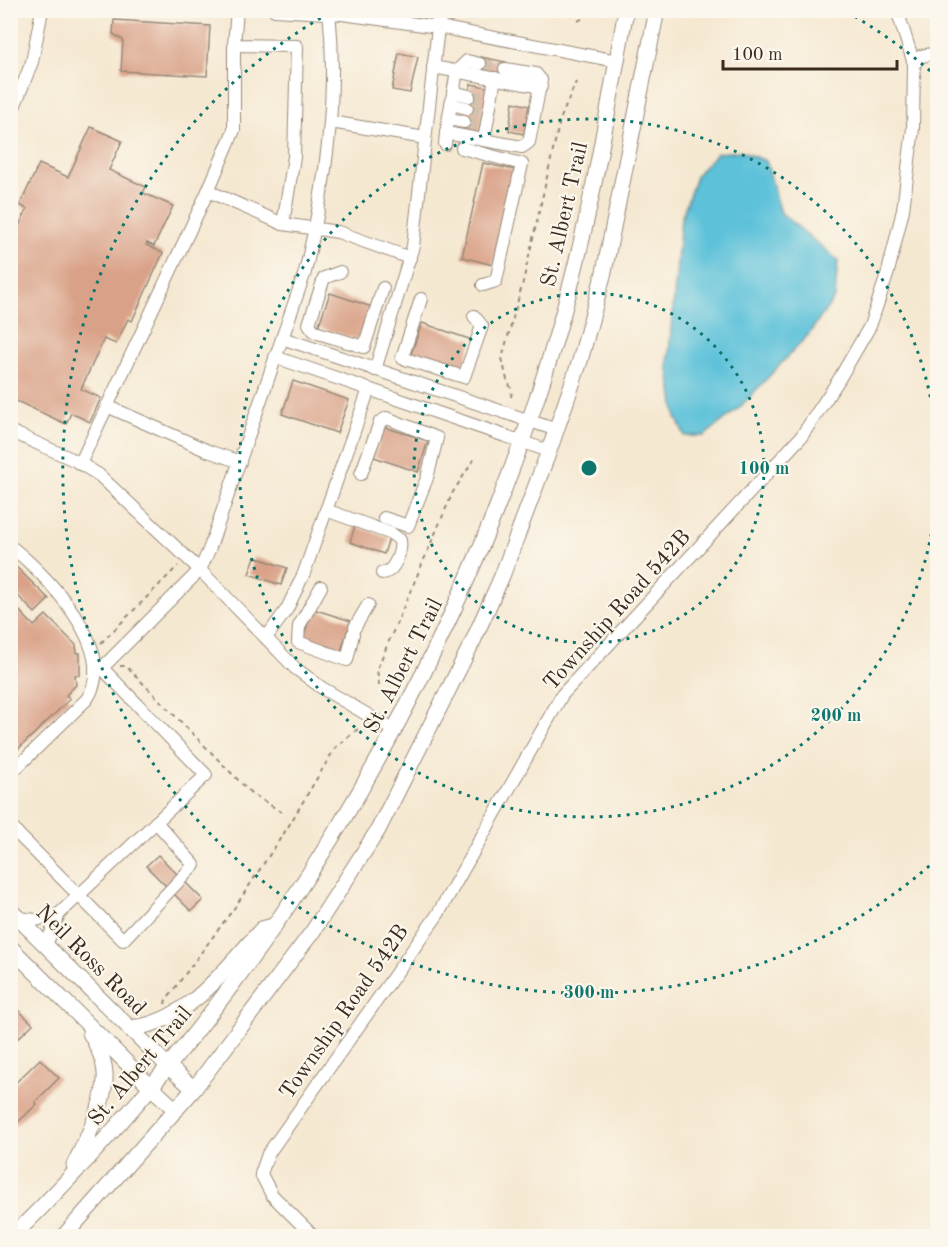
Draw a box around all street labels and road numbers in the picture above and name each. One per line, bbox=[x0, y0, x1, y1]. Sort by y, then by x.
street label: St. Albert Trail bbox=[538, 140, 592, 289]
street label: Township Road 542B bbox=[540, 526, 695, 695]
street label: St. Albert Trail bbox=[360, 595, 447, 737]
street label: Neil Ross Road bbox=[31, 901, 150, 1020]
street label: Township Road 542B bbox=[276, 921, 413, 1103]
street label: St. Albert Trail bbox=[84, 1002, 197, 1130]

